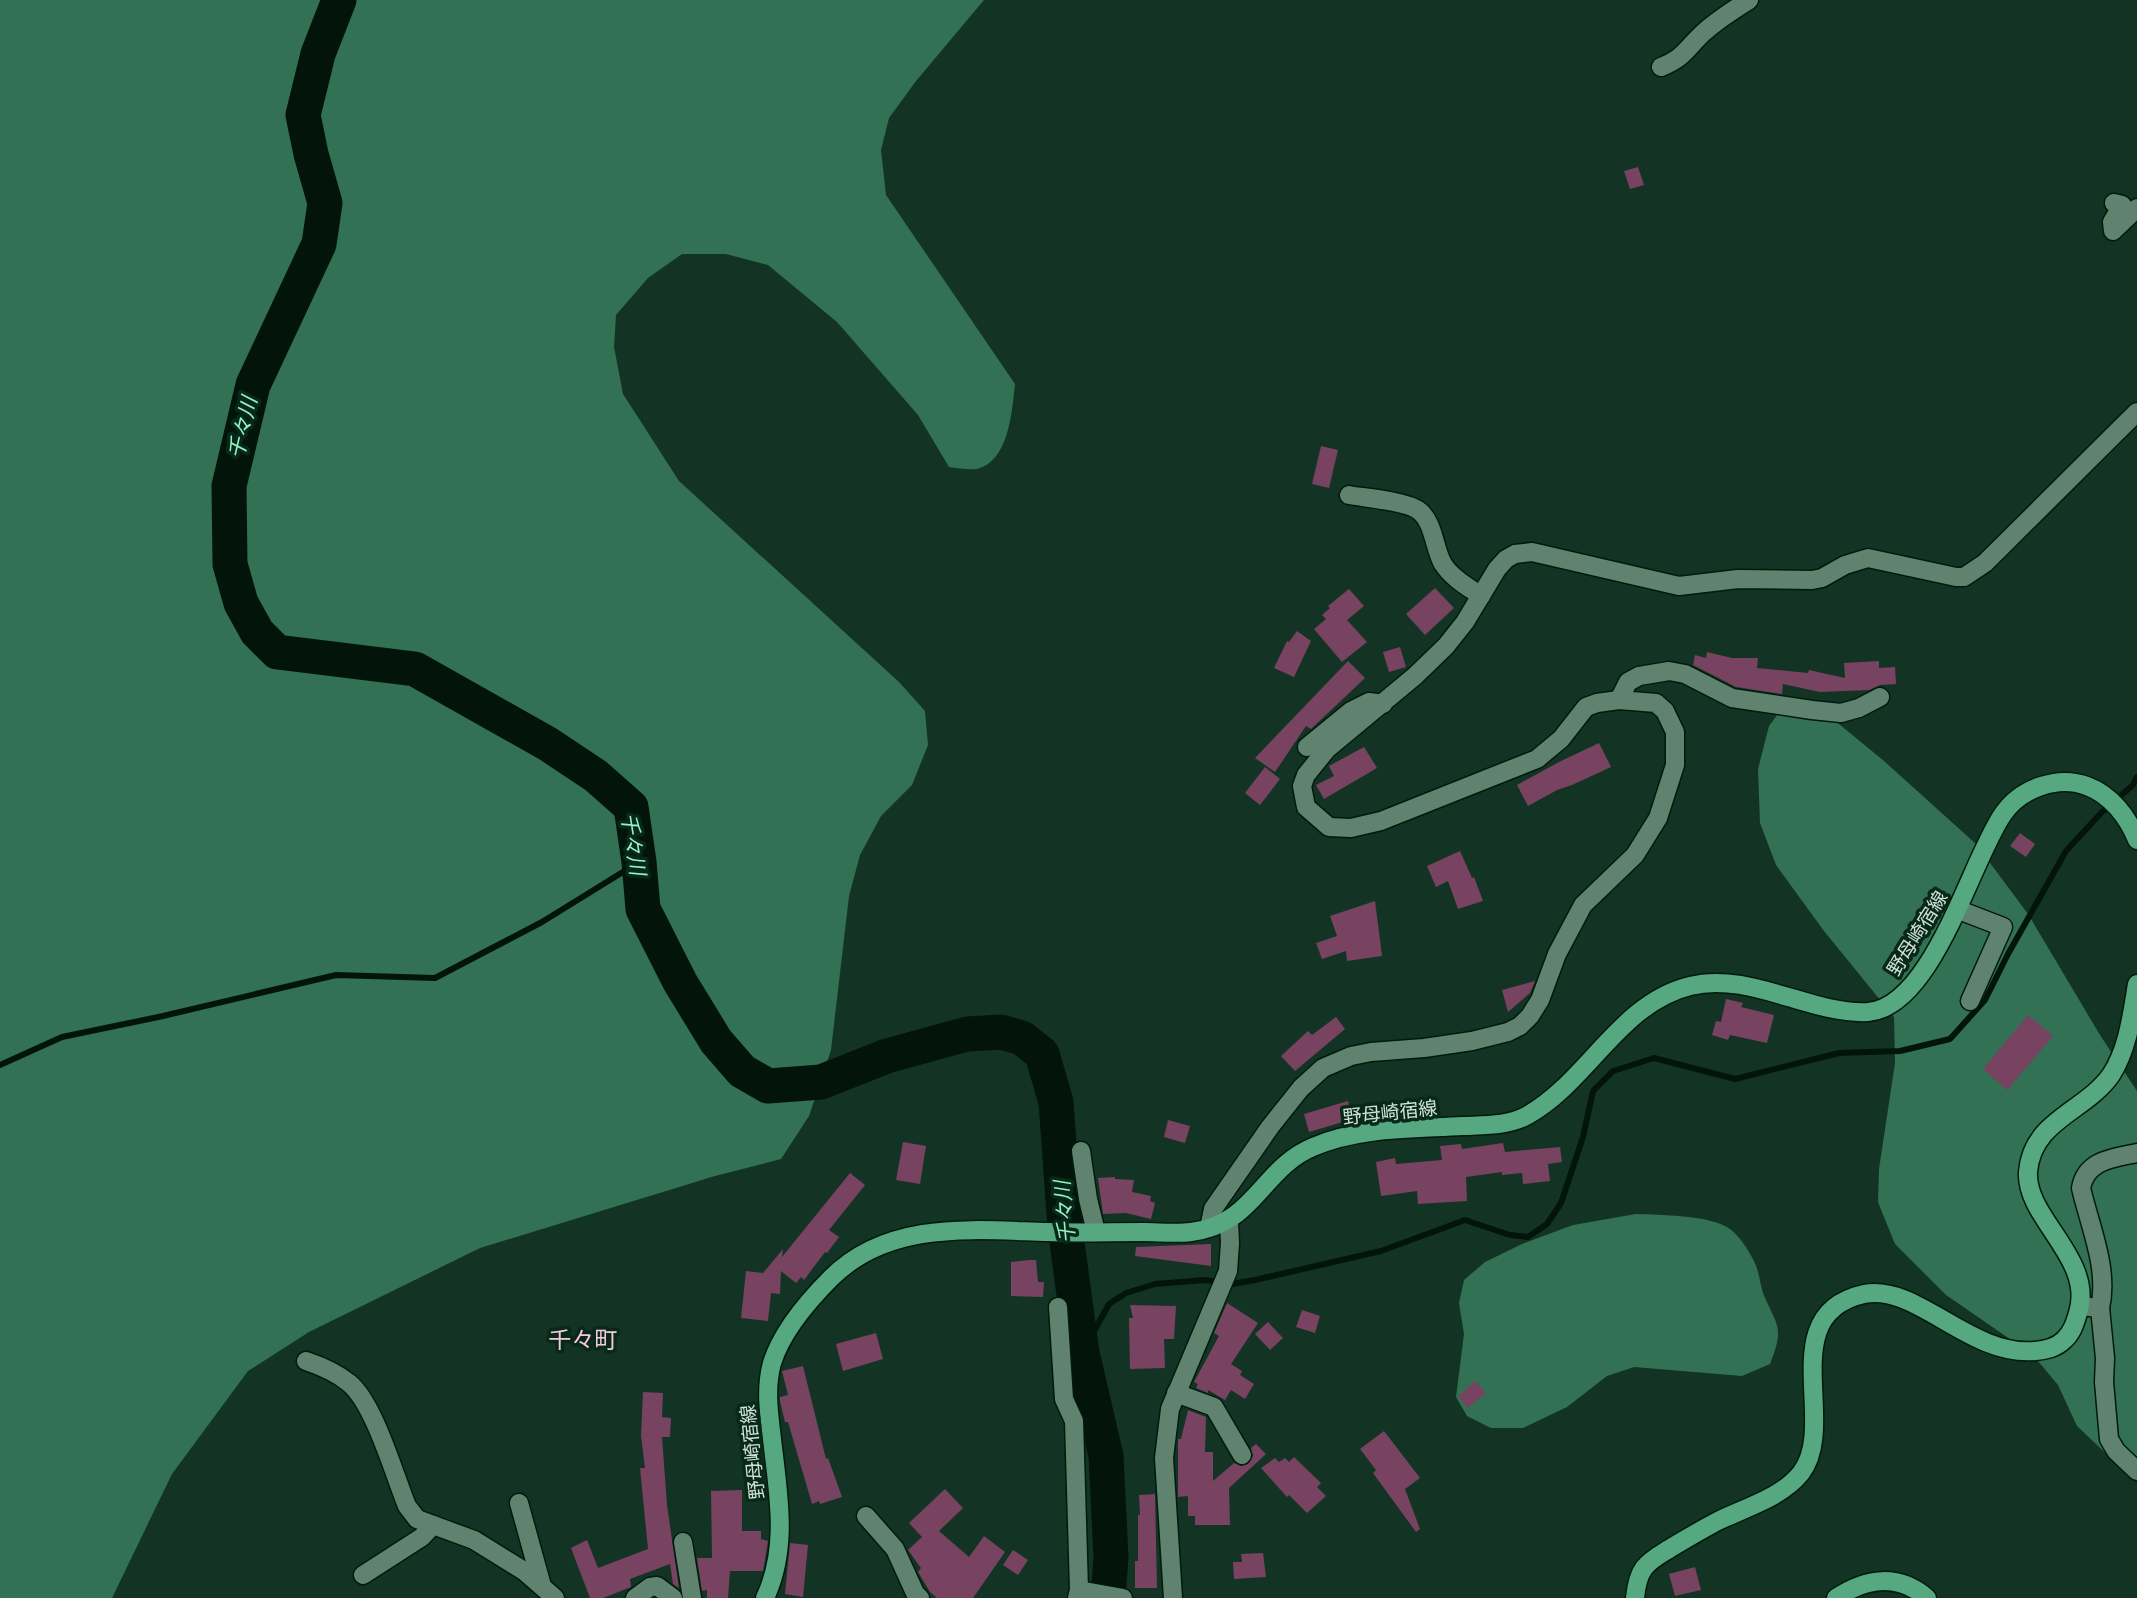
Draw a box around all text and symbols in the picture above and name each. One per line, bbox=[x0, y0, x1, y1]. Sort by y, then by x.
water label: 千々川 bbox=[223, 392, 262, 461]
water label: 千々川 bbox=[616, 811, 651, 879]
street label: 野母崎宿線 bbox=[1882, 887, 1952, 980]
street label: 野母崎宿線 bbox=[1342, 1096, 1439, 1129]
water label: 千々川 bbox=[1049, 1178, 1080, 1245]
district label: 千々町 bbox=[549, 1326, 618, 1354]
street label: 野母崎宿線 bbox=[736, 1403, 769, 1500]

